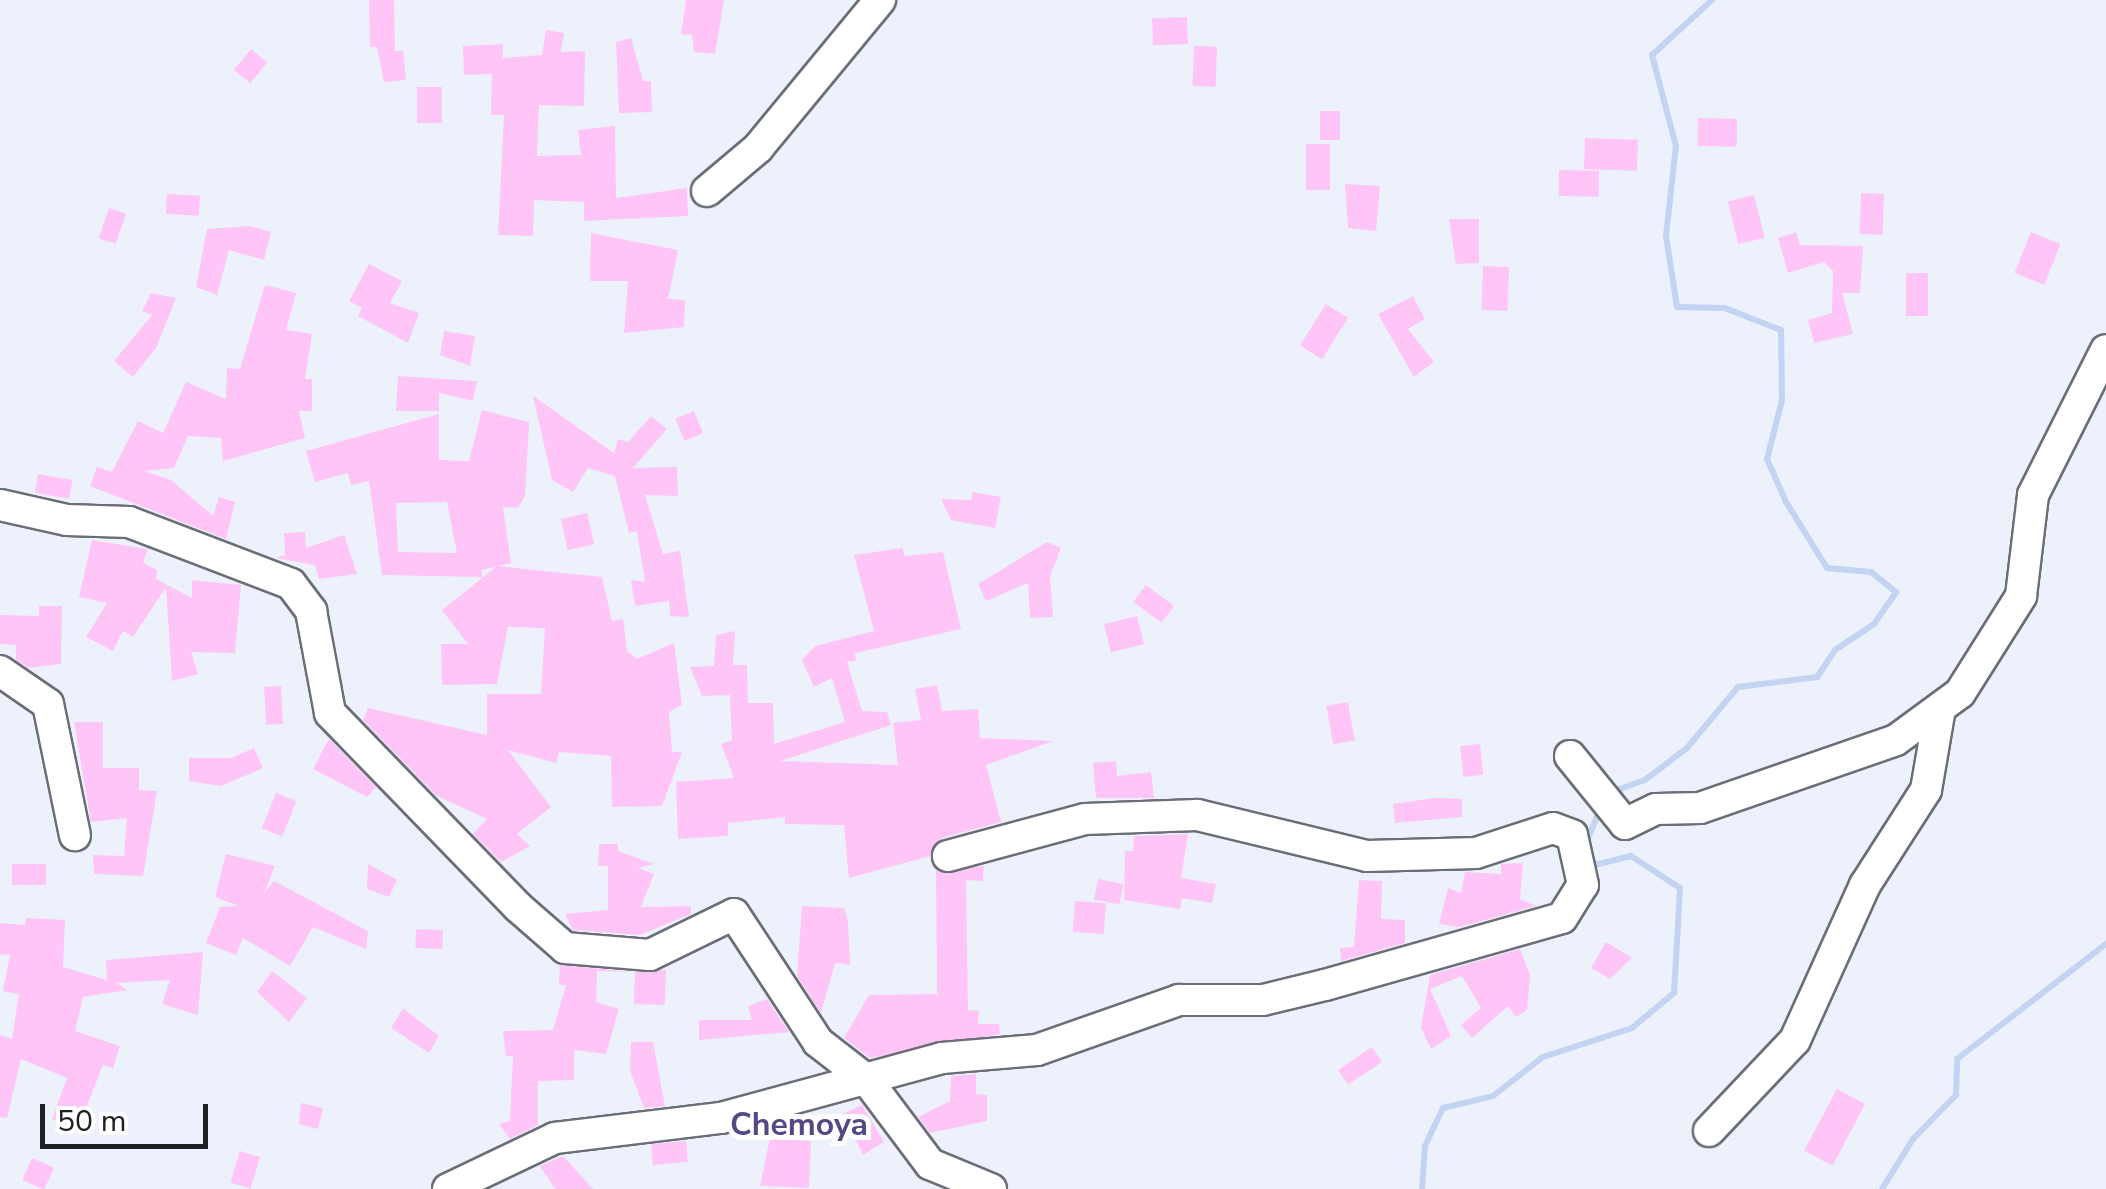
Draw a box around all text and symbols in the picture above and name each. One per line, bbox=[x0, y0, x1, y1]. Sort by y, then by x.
scale bar bbox=[45, 1084, 212, 1146]
text: 50 m bbox=[57, 1101, 126, 1142]
district label: Chemoya bbox=[730, 1106, 868, 1144]

